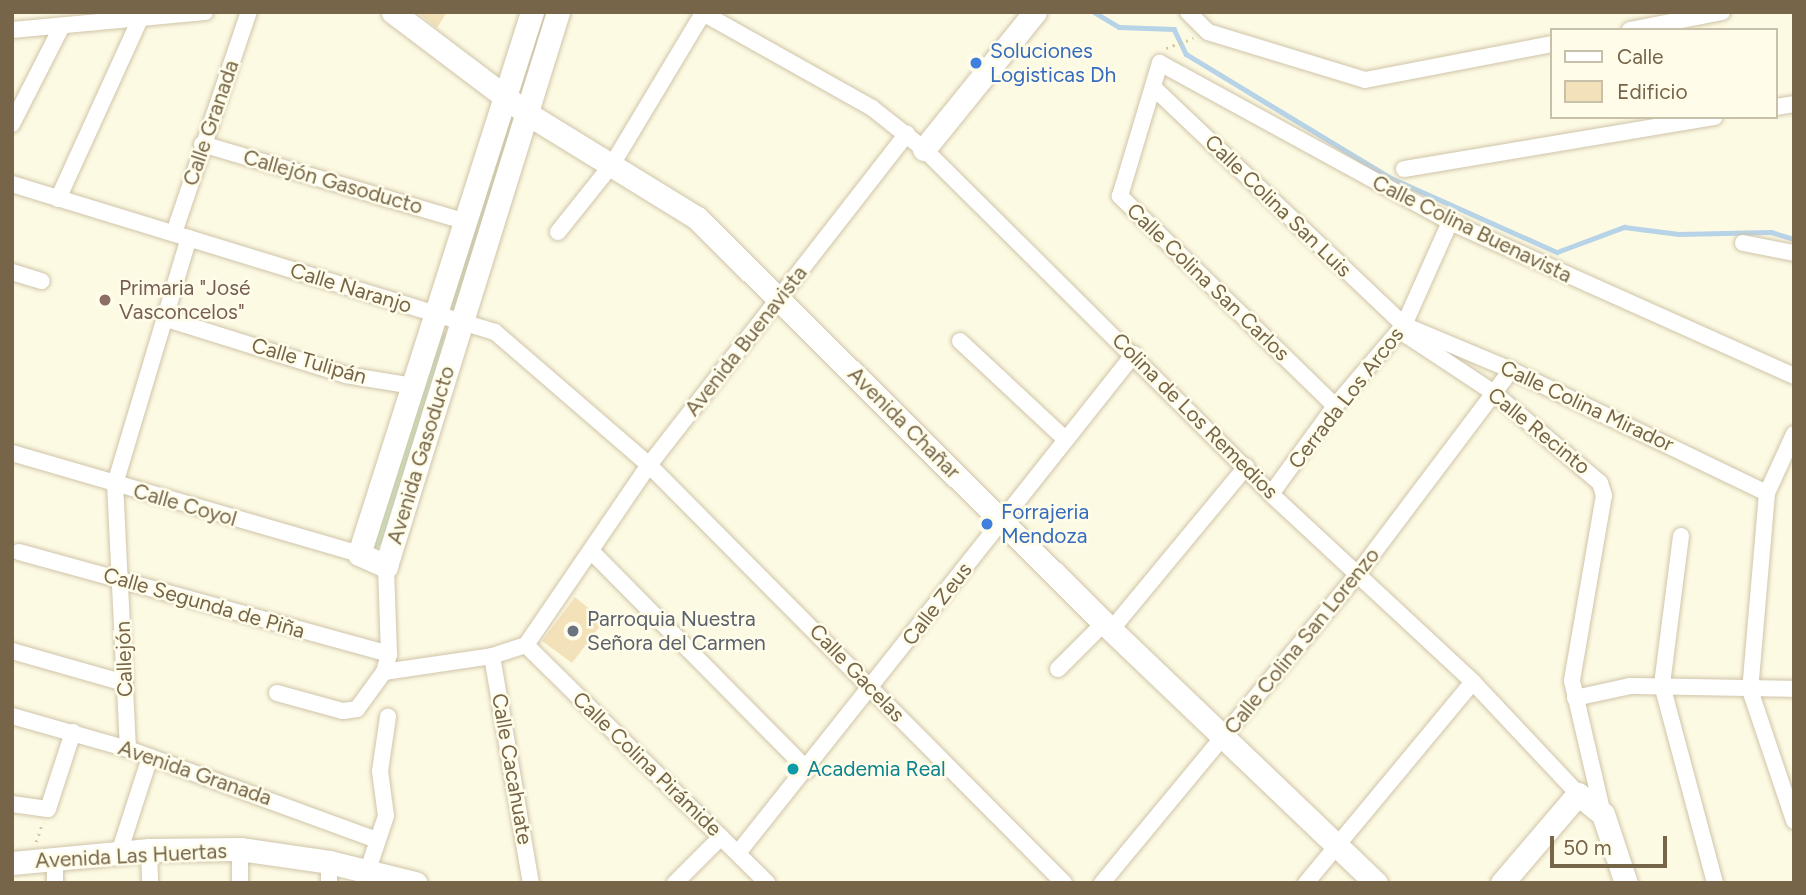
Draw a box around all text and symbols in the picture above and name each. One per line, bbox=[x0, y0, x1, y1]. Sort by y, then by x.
legend bbox=[1550, 28, 1778, 119]
place label: Soluciones Logisticas Dh bbox=[990, 38, 1116, 88]
text: Calle bbox=[1617, 44, 1664, 69]
marker: Soluciones Logisticas Dh bbox=[968, 55, 984, 71]
street label: Calle Granada bbox=[178, 57, 244, 189]
text: Edificio bbox=[1617, 79, 1688, 104]
street label: Calle Colina San Luis bbox=[1199, 130, 1357, 282]
street label: Callejón Gasoducto bbox=[240, 144, 426, 220]
street label: Calle Colina Buenavista bbox=[1368, 170, 1576, 288]
street label: Calle Colina San Carlos bbox=[1121, 198, 1295, 366]
street label: Calle Naranjo bbox=[287, 258, 415, 318]
street label: Avenida Buenavista bbox=[680, 261, 812, 421]
place label: Primaria "José Vasconcelos" bbox=[119, 275, 250, 325]
marker: Primaria "José Vasconcelos" bbox=[97, 292, 113, 308]
street label: Cerrada Los Arcos bbox=[1283, 322, 1409, 474]
street label: Colina de Los Remedios bbox=[1107, 328, 1283, 504]
street label: Calle Tulipán bbox=[249, 333, 369, 389]
street label: Calle Colina Mirador bbox=[1496, 355, 1678, 457]
street label: Avenida Chañar bbox=[843, 362, 965, 484]
street label: Avenida Gasoducto bbox=[382, 363, 460, 547]
street label: Calle Recinto bbox=[1483, 382, 1595, 480]
street label: Calle Coyol bbox=[130, 478, 240, 532]
place label: Forrajeria Mendoza bbox=[1001, 499, 1089, 549]
marker: Forrajeria Mendoza bbox=[979, 516, 995, 532]
street label: Calle Colina San Lorenzo bbox=[1219, 543, 1385, 739]
street label: Calle Zeus bbox=[897, 558, 977, 650]
street label: Calle Segunda de Piña bbox=[100, 562, 308, 644]
place label: Parroquia Nuestra Señora del Carmen bbox=[587, 606, 766, 656]
street label: Calle Gacelas bbox=[804, 619, 910, 727]
street label: Callejón bbox=[110, 621, 138, 697]
marker: Parroquia Nuestra Señora del Carmen bbox=[565, 623, 581, 639]
street label: Calle Colina Pirámide bbox=[567, 686, 727, 842]
street label: Calle Cacahuate bbox=[486, 691, 538, 847]
street label: Avenida Granada bbox=[115, 735, 275, 811]
place label: Academia Real bbox=[807, 756, 946, 782]
marker: Academia Real bbox=[785, 761, 801, 777]
scale bar bbox=[1554, 822, 1671, 866]
text: 50 m bbox=[1563, 835, 1612, 860]
street label: Avenida Las Huertas bbox=[35, 838, 227, 874]

